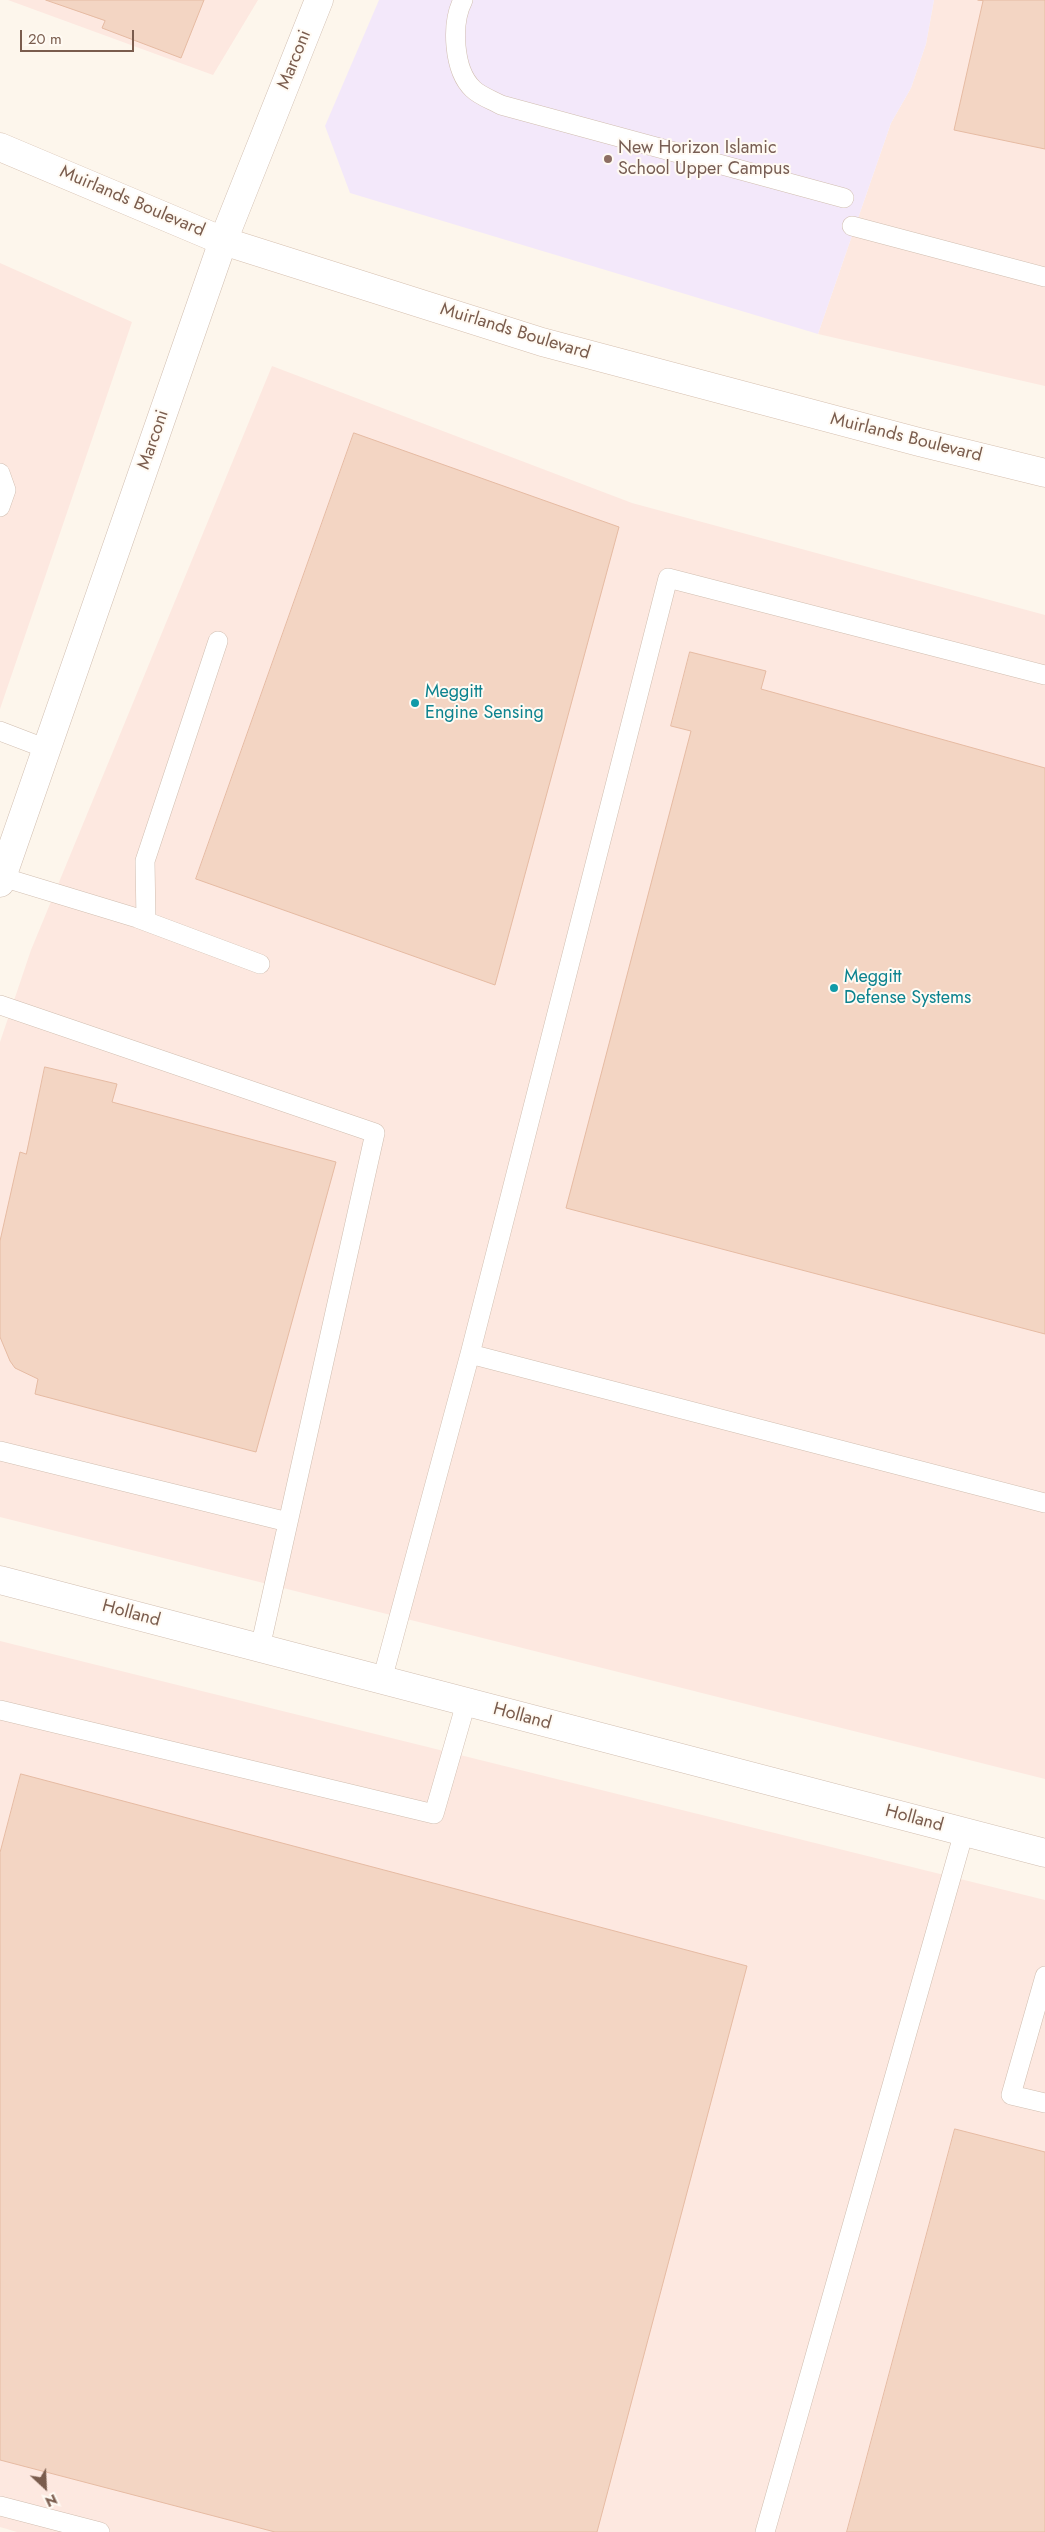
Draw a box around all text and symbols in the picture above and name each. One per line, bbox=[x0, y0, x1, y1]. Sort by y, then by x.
scale bar bbox=[22, 20, 136, 52]
street label: Marconi bbox=[273, 27, 317, 93]
text: 20 m bbox=[28, 28, 62, 50]
place label: New Horizon Islamic School Upper Campus bbox=[618, 138, 790, 180]
marker: New Horizon Islamic School Upper Campus bbox=[602, 153, 614, 165]
street label: Muirlands Boulevard bbox=[56, 162, 208, 242]
street label: Muirlands Boulevard bbox=[437, 299, 593, 365]
street label: Marconi bbox=[134, 407, 174, 473]
street label: Muirlands Boulevard bbox=[828, 409, 984, 467]
place label: Meggitt Engine Sensing bbox=[425, 682, 544, 724]
marker: Meggitt Engine Sensing bbox=[409, 697, 421, 709]
place label: Meggitt Defense Systems bbox=[844, 967, 971, 1010]
marker: Meggitt Defense Systems bbox=[828, 982, 840, 994]
street label: Holland bbox=[100, 1596, 162, 1632]
street label: Holland bbox=[491, 1699, 553, 1735]
street label: Holland bbox=[883, 1801, 945, 1837]
north arrow bbox=[20, 2462, 70, 2512]
text: N bbox=[42, 2489, 61, 2512]

